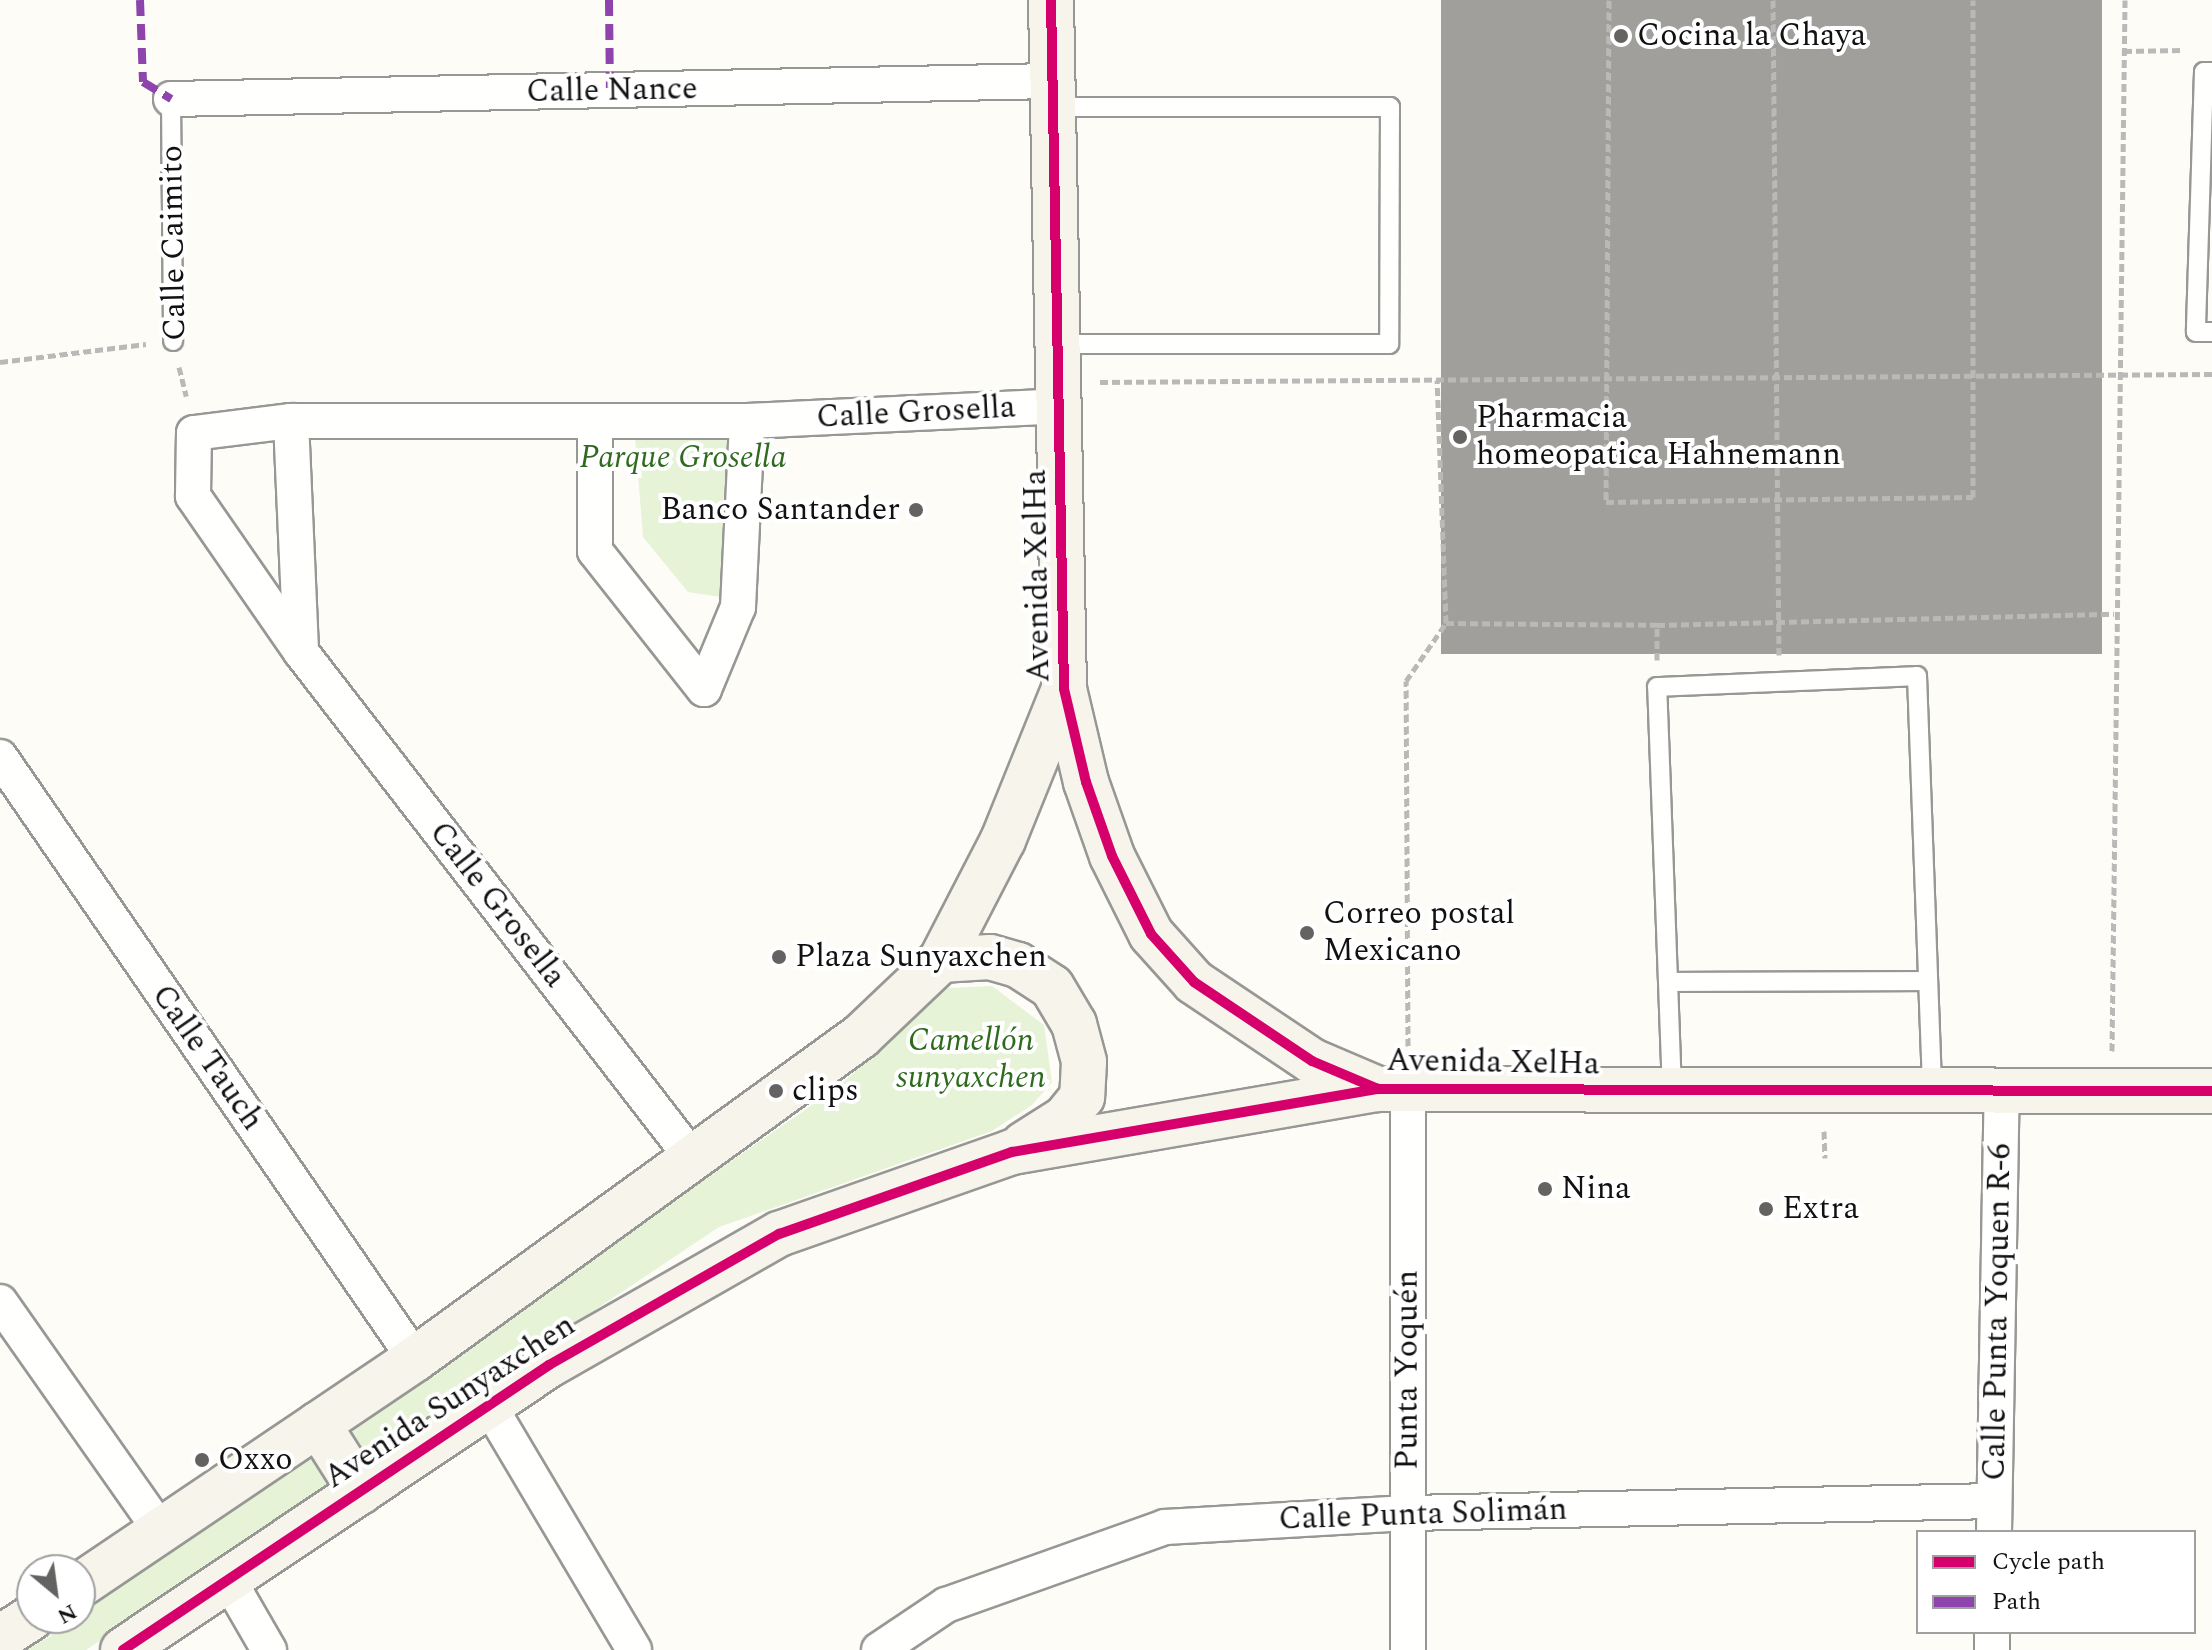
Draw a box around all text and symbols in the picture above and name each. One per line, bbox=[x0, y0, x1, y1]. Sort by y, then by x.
place label: Cocina la Chaya bbox=[1637, 17, 1866, 55]
marker: Cocina la Chaya bbox=[1612, 27, 1630, 45]
street label: Calle Nance bbox=[526, 70, 698, 112]
street label: Calle Caimito bbox=[153, 145, 195, 341]
street label: Calle Grosella bbox=[815, 389, 1017, 437]
place label: Pharmacia homeopatica Hahnemann bbox=[1476, 400, 1841, 475]
marker: Pharmacia homeopatica Hahnemann bbox=[1451, 428, 1469, 446]
park label: Parque Grosella bbox=[579, 439, 787, 477]
street label: Avenida XelHa bbox=[1017, 469, 1059, 683]
place label: Banco Santander bbox=[660, 491, 900, 529]
marker: Banco Santander bbox=[907, 501, 925, 519]
street label: Calle Grosella bbox=[421, 815, 573, 995]
place label: Correo postal Mexicano bbox=[1323, 896, 1515, 971]
marker: Correo postal Mexicano bbox=[1298, 924, 1316, 942]
place label: Plaza Sunyaxchen bbox=[795, 938, 1047, 976]
marker: Plaza Sunyaxchen bbox=[770, 948, 788, 966]
street label: Calle Tauch bbox=[143, 978, 271, 1138]
park label: Camellón sunyaxchen bbox=[896, 1023, 1046, 1098]
street label: Avenida XelHa bbox=[1386, 1042, 1600, 1084]
place label: clips bbox=[792, 1072, 859, 1110]
marker: clips bbox=[767, 1082, 785, 1100]
street label: Calle Punta Yoquen R-6 bbox=[1976, 1143, 2020, 1481]
place label: Nina bbox=[1561, 1170, 1631, 1208]
marker: Nina bbox=[1536, 1180, 1554, 1198]
place label: Extra bbox=[1782, 1190, 1859, 1228]
marker: Extra bbox=[1757, 1200, 1775, 1218]
street label: Punta Yoquén bbox=[1389, 1270, 1427, 1470]
street label: Avenida Sunyaxchen bbox=[317, 1307, 583, 1497]
place label: Oxxo bbox=[218, 1441, 293, 1479]
marker: Oxxo bbox=[193, 1451, 211, 1469]
street label: Calle Punta Solimán bbox=[1278, 1491, 1568, 1539]
legend bbox=[1916, 1530, 2196, 1634]
text: Cycle path bbox=[1992, 1544, 2105, 1580]
north arrow bbox=[16, 1554, 96, 1634]
text: Path bbox=[1992, 1584, 2041, 1620]
text: N bbox=[51, 1595, 83, 1632]

